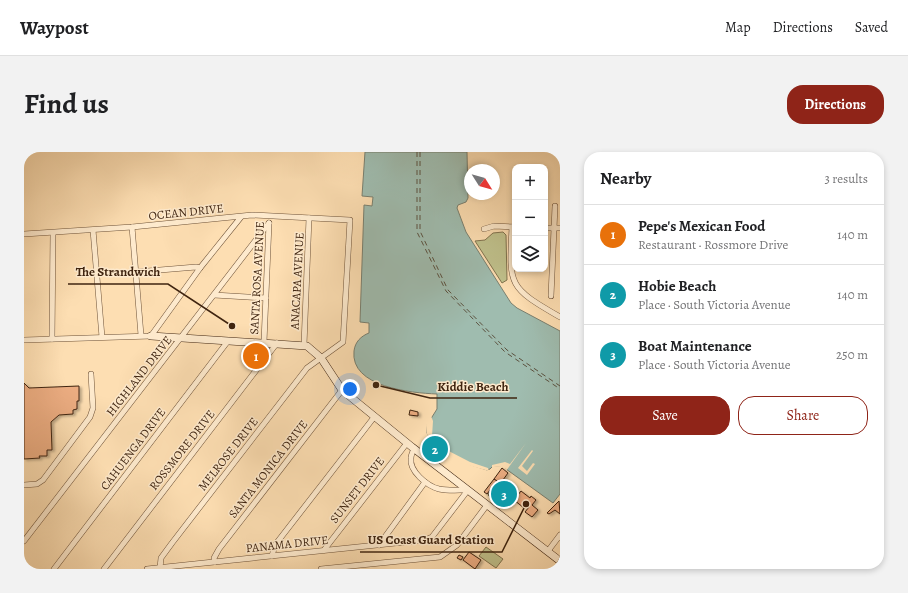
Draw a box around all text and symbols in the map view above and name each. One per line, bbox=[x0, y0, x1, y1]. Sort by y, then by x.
text: Waypost bbox=[20, 15, 89, 41]
text: Map bbox=[725, 18, 751, 37]
text: Directions bbox=[773, 18, 833, 37]
text: Saved bbox=[855, 18, 888, 37]
text: Find us bbox=[24, 85, 109, 123]
button: Directions bbox=[787, 85, 884, 124]
north arrow bbox=[464, 164, 500, 200]
map controls bbox=[512, 164, 548, 272]
button: + bbox=[512, 164, 548, 200]
text: Nearby bbox=[600, 167, 651, 190]
text: 3 results bbox=[824, 170, 868, 187]
street label: OCEAN DRIVE bbox=[148, 200, 224, 224]
button: − bbox=[512, 200, 548, 236]
text: Pepe's Mexican Food bbox=[638, 216, 765, 236]
street label: SANTA ROSA AVENUE bbox=[246, 221, 268, 335]
text: 1 bbox=[611, 226, 615, 243]
text: 140 m bbox=[837, 226, 868, 243]
street label: ANACAPA AVENUE bbox=[286, 232, 308, 331]
button: layers bbox=[512, 236, 548, 272]
text: Restaurant · Rossmore Drive bbox=[638, 236, 788, 253]
callout: The Strandwich bbox=[68, 259, 168, 284]
text: The Strandwich bbox=[76, 263, 160, 280]
text: Hobie Beach bbox=[638, 276, 716, 296]
text: 2 bbox=[610, 286, 616, 303]
text: 140 m bbox=[837, 286, 868, 303]
text: Place · South Victoria Avenue bbox=[638, 296, 791, 313]
street label: HIGHLAND DRIVE bbox=[103, 333, 175, 419]
text: Boat Maintenance bbox=[638, 336, 752, 356]
pin: 1 bbox=[243, 341, 269, 371]
text: 3 bbox=[610, 346, 616, 363]
text: 250 m bbox=[836, 346, 868, 363]
text: Place · South Victoria Avenue bbox=[638, 356, 791, 373]
callout: Kiddie Beach bbox=[430, 373, 517, 398]
text: Kiddie Beach bbox=[437, 378, 509, 395]
your location bbox=[340, 379, 360, 399]
button: Save bbox=[600, 396, 730, 435]
button: Share bbox=[738, 396, 868, 435]
street label: CAHUENGA DRIVE bbox=[97, 405, 169, 493]
street label: ROSSMORE DRIVE bbox=[146, 406, 218, 494]
street label: MELROSE DRIVE bbox=[194, 414, 262, 494]
street label: SANTA MONICA DRIVE bbox=[225, 417, 311, 521]
pin: 2 bbox=[422, 434, 448, 464]
street label: SUNSET DRIVE bbox=[326, 454, 388, 526]
pin: 3 bbox=[491, 479, 517, 509]
callout: US Coast Guard Station bbox=[360, 527, 502, 552]
text: US Coast Guard Station bbox=[368, 531, 495, 548]
street label: PANAMA DRIVE bbox=[245, 532, 329, 556]

